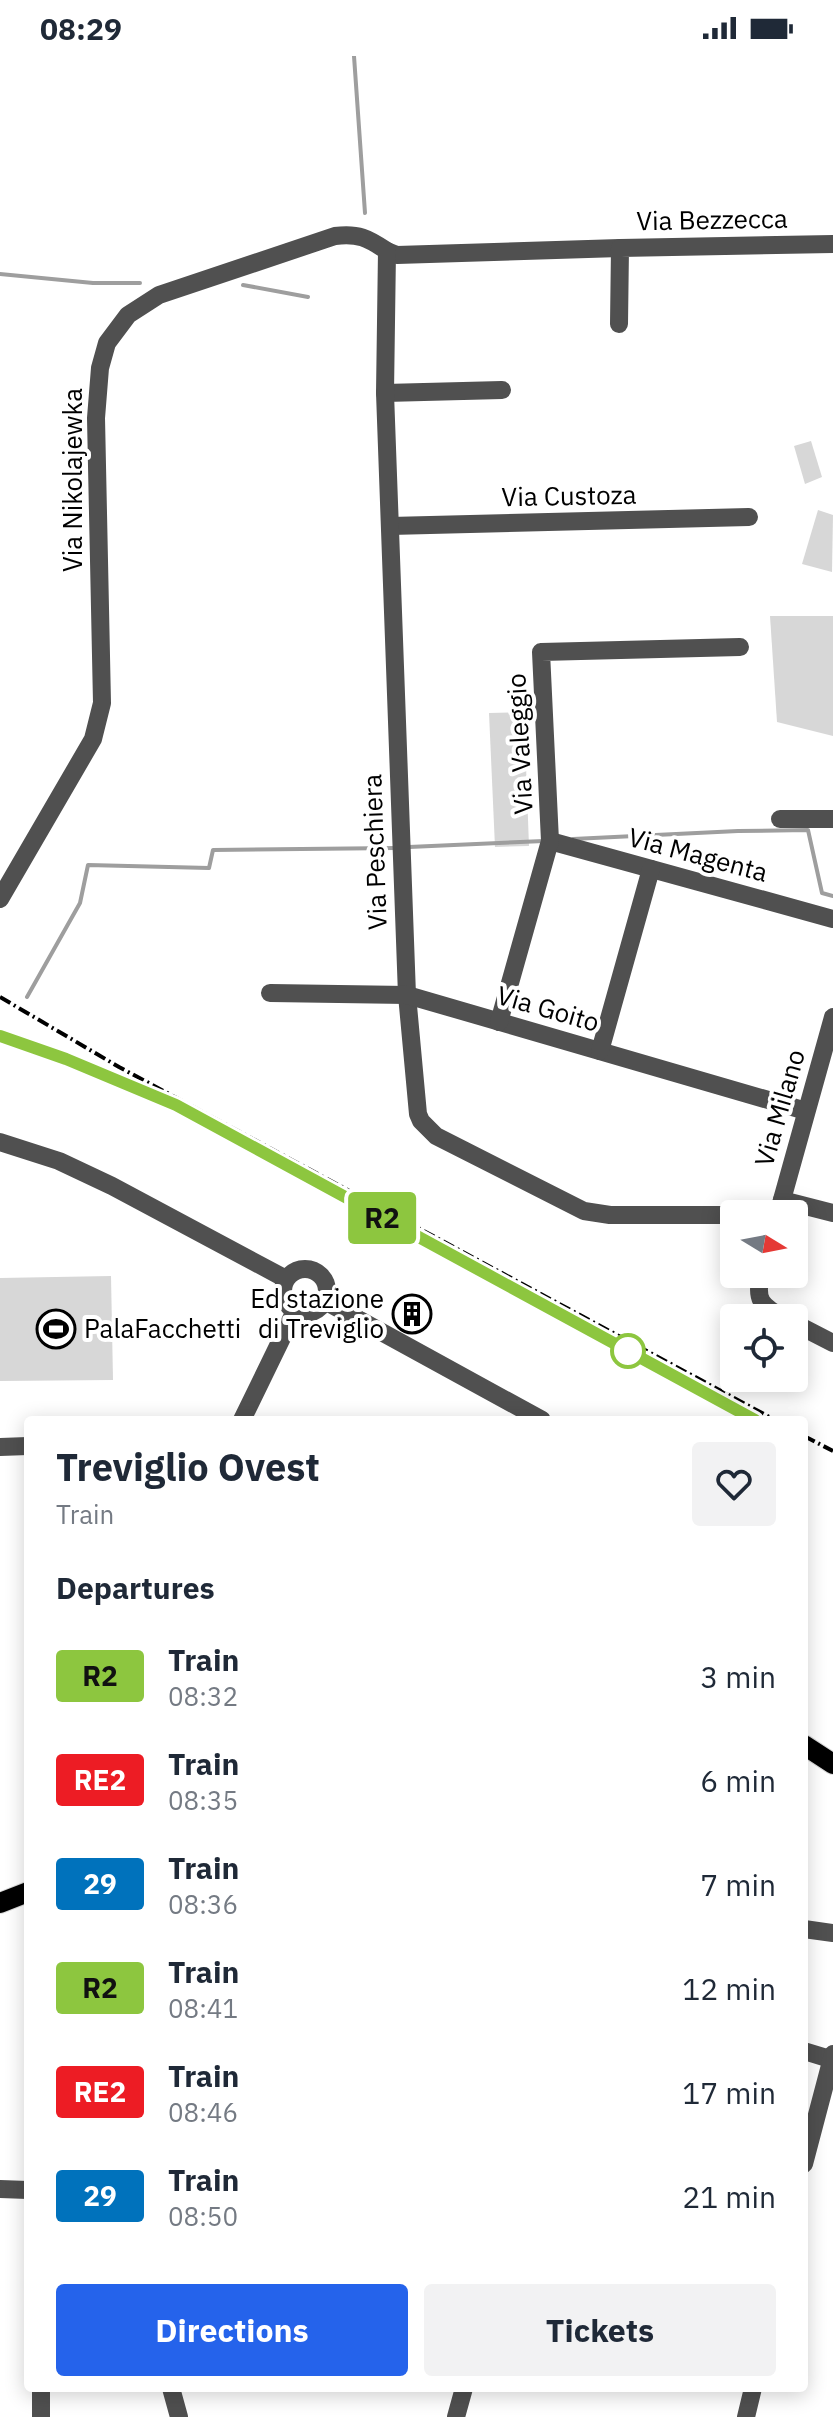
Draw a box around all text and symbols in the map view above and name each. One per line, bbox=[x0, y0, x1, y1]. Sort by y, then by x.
text: 08:29 bbox=[40, 9, 122, 48]
street label: Via Bezzecca bbox=[636, 201, 788, 237]
street label: Via Nikolajewka bbox=[55, 388, 89, 572]
street label: Via Custoza bbox=[501, 477, 637, 513]
street label: Via Valeggio bbox=[498, 673, 540, 815]
street label: Via Peschiera bbox=[354, 773, 394, 931]
street label: Via Magenta bbox=[625, 819, 772, 889]
street label: Via Goito bbox=[493, 977, 603, 1039]
street label: Via Milano bbox=[746, 1045, 812, 1170]
line badge: R2 bbox=[346, 1192, 418, 1244]
text: R2 bbox=[364, 1199, 400, 1236]
north arrow bbox=[720, 1200, 808, 1288]
map controls bbox=[720, 1200, 808, 1392]
place label: Ed stazione di Treviglio bbox=[250, 1281, 384, 1345]
building icon: Ed stazione di Treviglio bbox=[391, 1293, 433, 1335]
button: locate bbox=[720, 1304, 808, 1392]
sports icon: PalaFacchetti bbox=[35, 1308, 77, 1350]
place label: PalaFacchetti bbox=[84, 1311, 241, 1345]
unlabelled marker bbox=[611, 1334, 645, 1368]
text: Treviglio Ovest bbox=[56, 1442, 320, 1491]
button: heart bbox=[692, 1442, 776, 1526]
text: Train bbox=[56, 1497, 114, 1531]
text: Departures bbox=[56, 1568, 215, 1607]
text: Train bbox=[168, 1640, 239, 1679]
text: R2 bbox=[82, 1657, 118, 1694]
text: 3 min bbox=[700, 1657, 776, 1696]
text: 08:32 bbox=[168, 1679, 238, 1713]
text: Train bbox=[168, 1744, 239, 1783]
text: RE2 bbox=[74, 1761, 126, 1798]
text: 6 min bbox=[700, 1761, 776, 1800]
text: 08:35 bbox=[168, 1783, 238, 1817]
text: Train bbox=[168, 1848, 239, 1887]
text: 29 bbox=[83, 1865, 117, 1902]
text: 7 min bbox=[700, 1865, 776, 1904]
text: 08:36 bbox=[168, 1887, 238, 1921]
text: Train bbox=[168, 1952, 239, 1991]
text: R2 bbox=[82, 1969, 118, 2006]
text: 12 min bbox=[682, 1969, 776, 2008]
text: 08:41 bbox=[168, 1991, 238, 2025]
text: Train bbox=[168, 2056, 239, 2095]
text: RE2 bbox=[74, 2073, 126, 2110]
text: 17 min bbox=[682, 2073, 776, 2112]
text: 08:46 bbox=[168, 2095, 238, 2129]
text: Train bbox=[168, 2160, 239, 2199]
text: 29 bbox=[83, 2177, 117, 2214]
text: 21 min bbox=[682, 2177, 776, 2216]
text: 08:50 bbox=[168, 2199, 238, 2233]
button: Directions bbox=[56, 2284, 408, 2376]
button: Tickets bbox=[424, 2284, 776, 2376]

